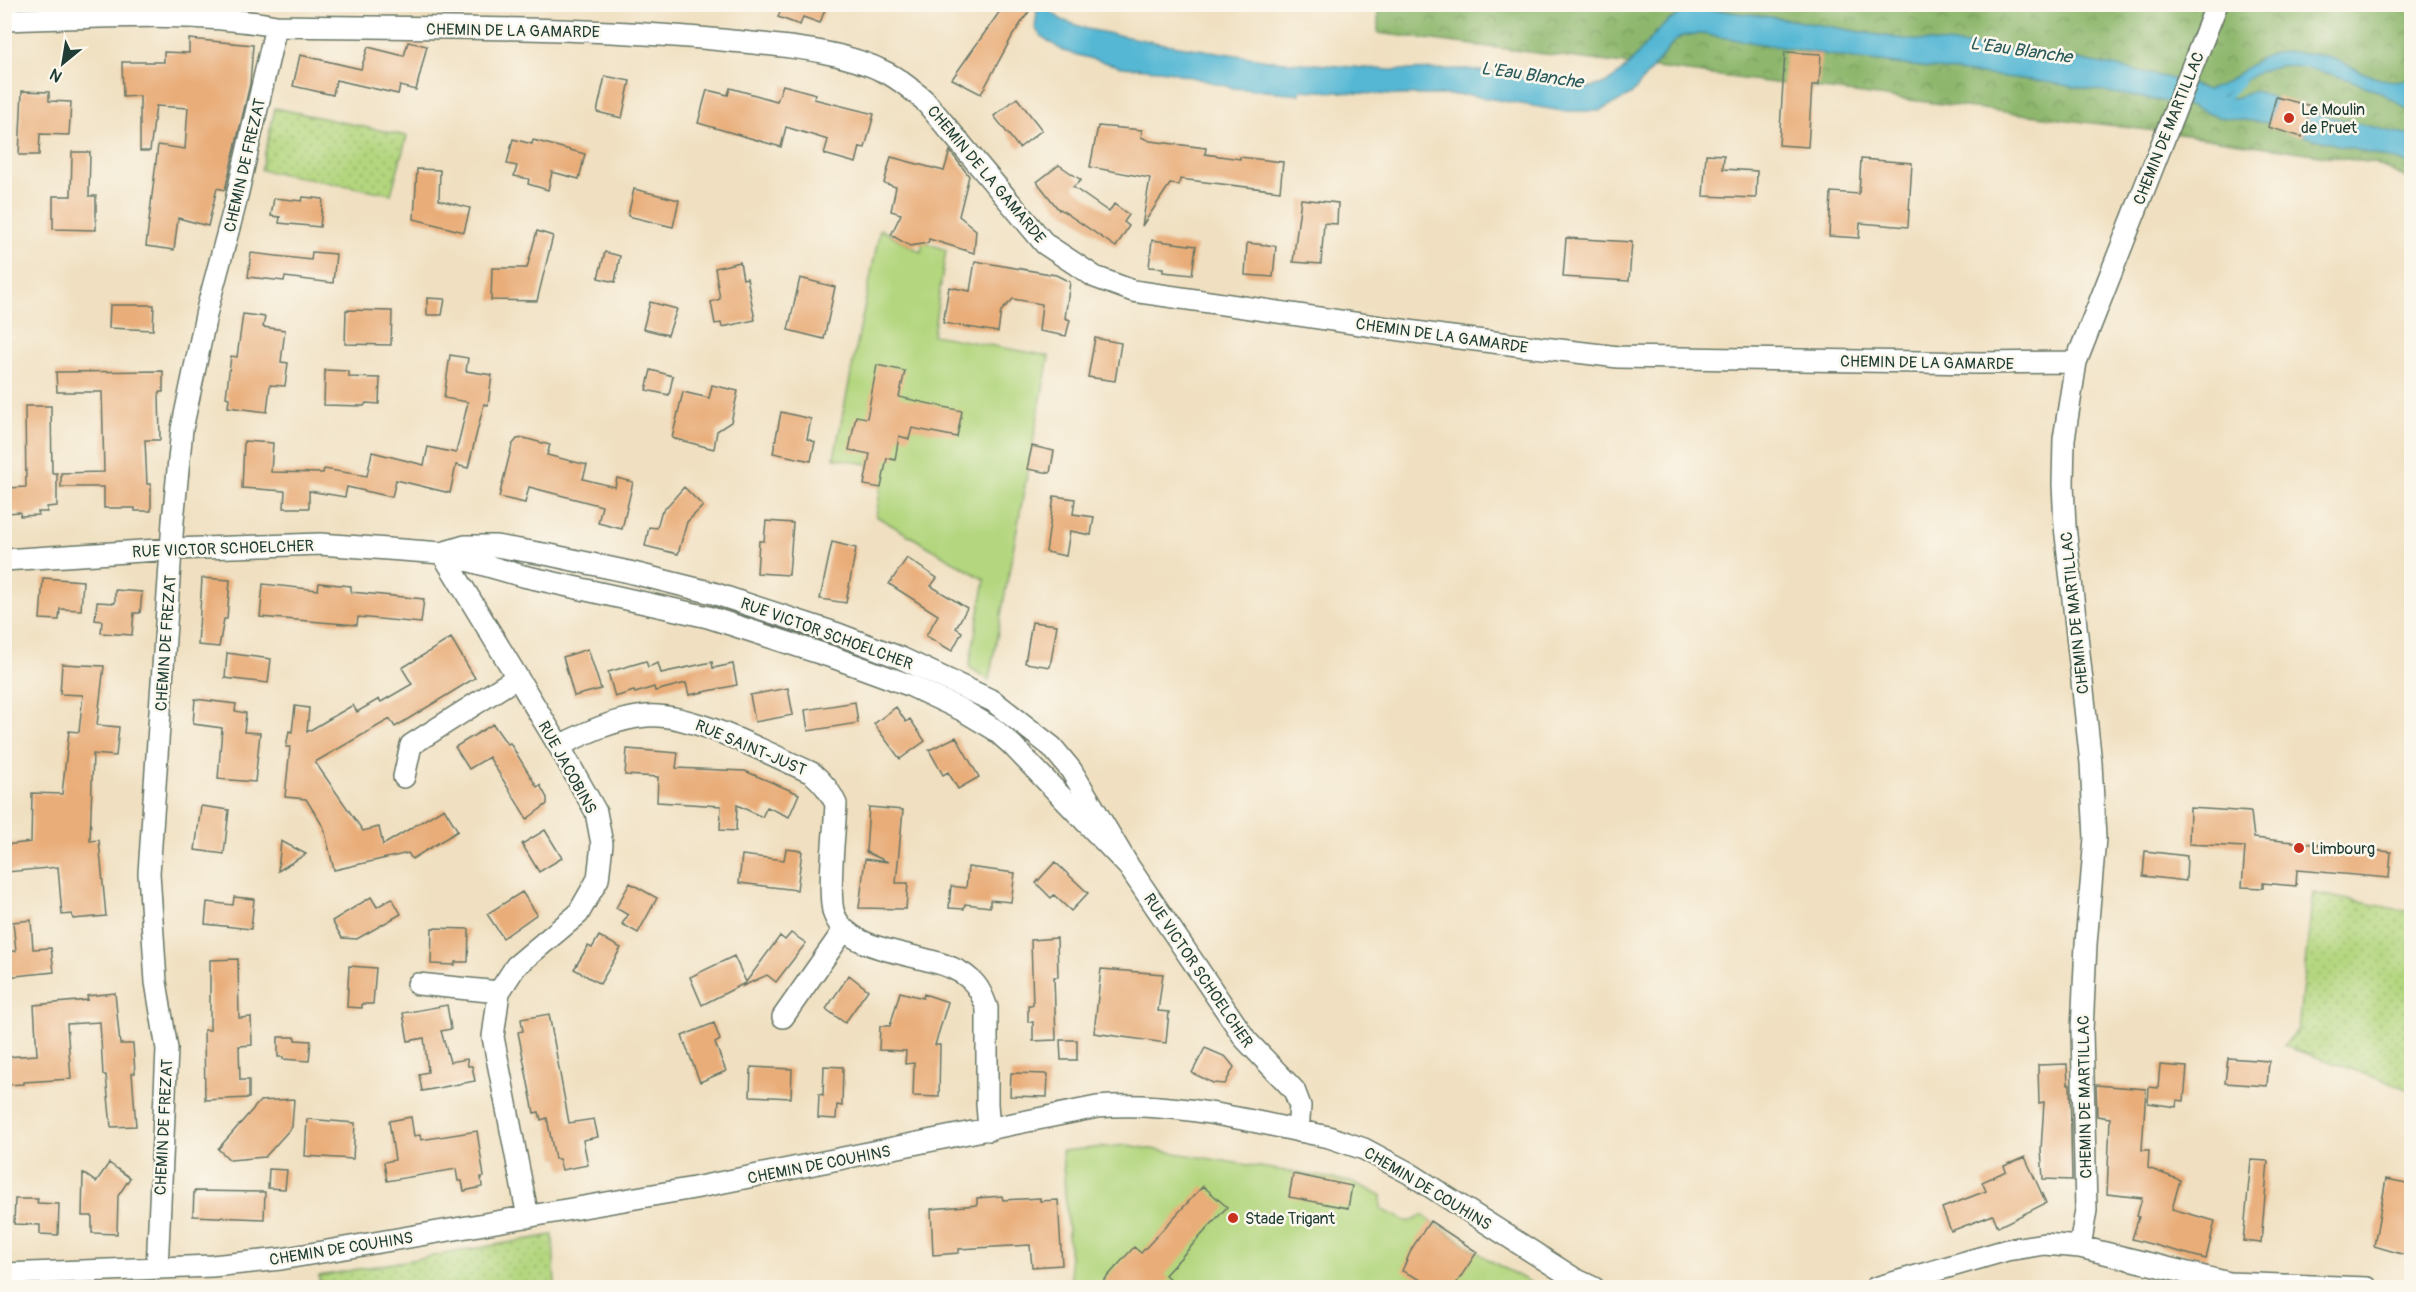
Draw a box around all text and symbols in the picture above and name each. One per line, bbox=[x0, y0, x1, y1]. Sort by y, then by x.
street label: CHEMIN DE LA GAMARDE bbox=[426, 19, 600, 43]
water label: L'Eau Blanche bbox=[1968, 32, 2076, 69]
north arrow bbox=[33, 33, 93, 93]
street label: CHEMIN DE MARTILLAC bbox=[2129, 49, 2209, 208]
water label: L'Eau Blanche bbox=[1479, 57, 1587, 94]
text: N bbox=[46, 64, 66, 86]
street label: CHEMIN DE FREZAT bbox=[220, 96, 270, 234]
place label: Le Moulin de Pruet bbox=[2301, 100, 2365, 138]
street label: CHEMIN DE LA GAMARDE bbox=[923, 102, 1050, 248]
marker: Le Moulin de Pruet bbox=[2282, 111, 2296, 125]
street label: CHEMIN DE LA GAMARDE bbox=[1354, 314, 1529, 358]
street label: CHEMIN DE LA GAMARDE bbox=[1840, 351, 2014, 375]
street label: CHEMIN DE MARTILLAC bbox=[2057, 531, 2093, 695]
street label: RUE VICTOR SCHOELCHER bbox=[132, 536, 314, 562]
street label: CHEMIN DE FREZAT bbox=[151, 574, 181, 712]
street label: RUE VICTOR SCHOELCHER bbox=[738, 593, 916, 674]
street label: RUE SAINT-JUST bbox=[692, 715, 809, 780]
street label: RUE JACOBINS bbox=[533, 718, 601, 817]
place label: Limbourg bbox=[2311, 839, 2375, 859]
marker: Limbourg bbox=[2292, 841, 2306, 855]
street label: RUE VICTOR SCHOELCHER bbox=[1139, 890, 1257, 1052]
street label: CHEMIN DE MARTILLAC bbox=[2074, 1015, 2096, 1179]
street label: CHEMIN DE FREZAT bbox=[150, 1058, 178, 1196]
street label: CHEMIN DE COUHINS bbox=[746, 1141, 892, 1189]
street label: CHEMIN DE COUHINS bbox=[1360, 1143, 1495, 1235]
place label: Stade Trigant bbox=[1245, 1209, 1335, 1229]
marker: Stade Trigant bbox=[1226, 1211, 1240, 1225]
street label: CHEMIN DE COUHINS bbox=[268, 1228, 414, 1270]

